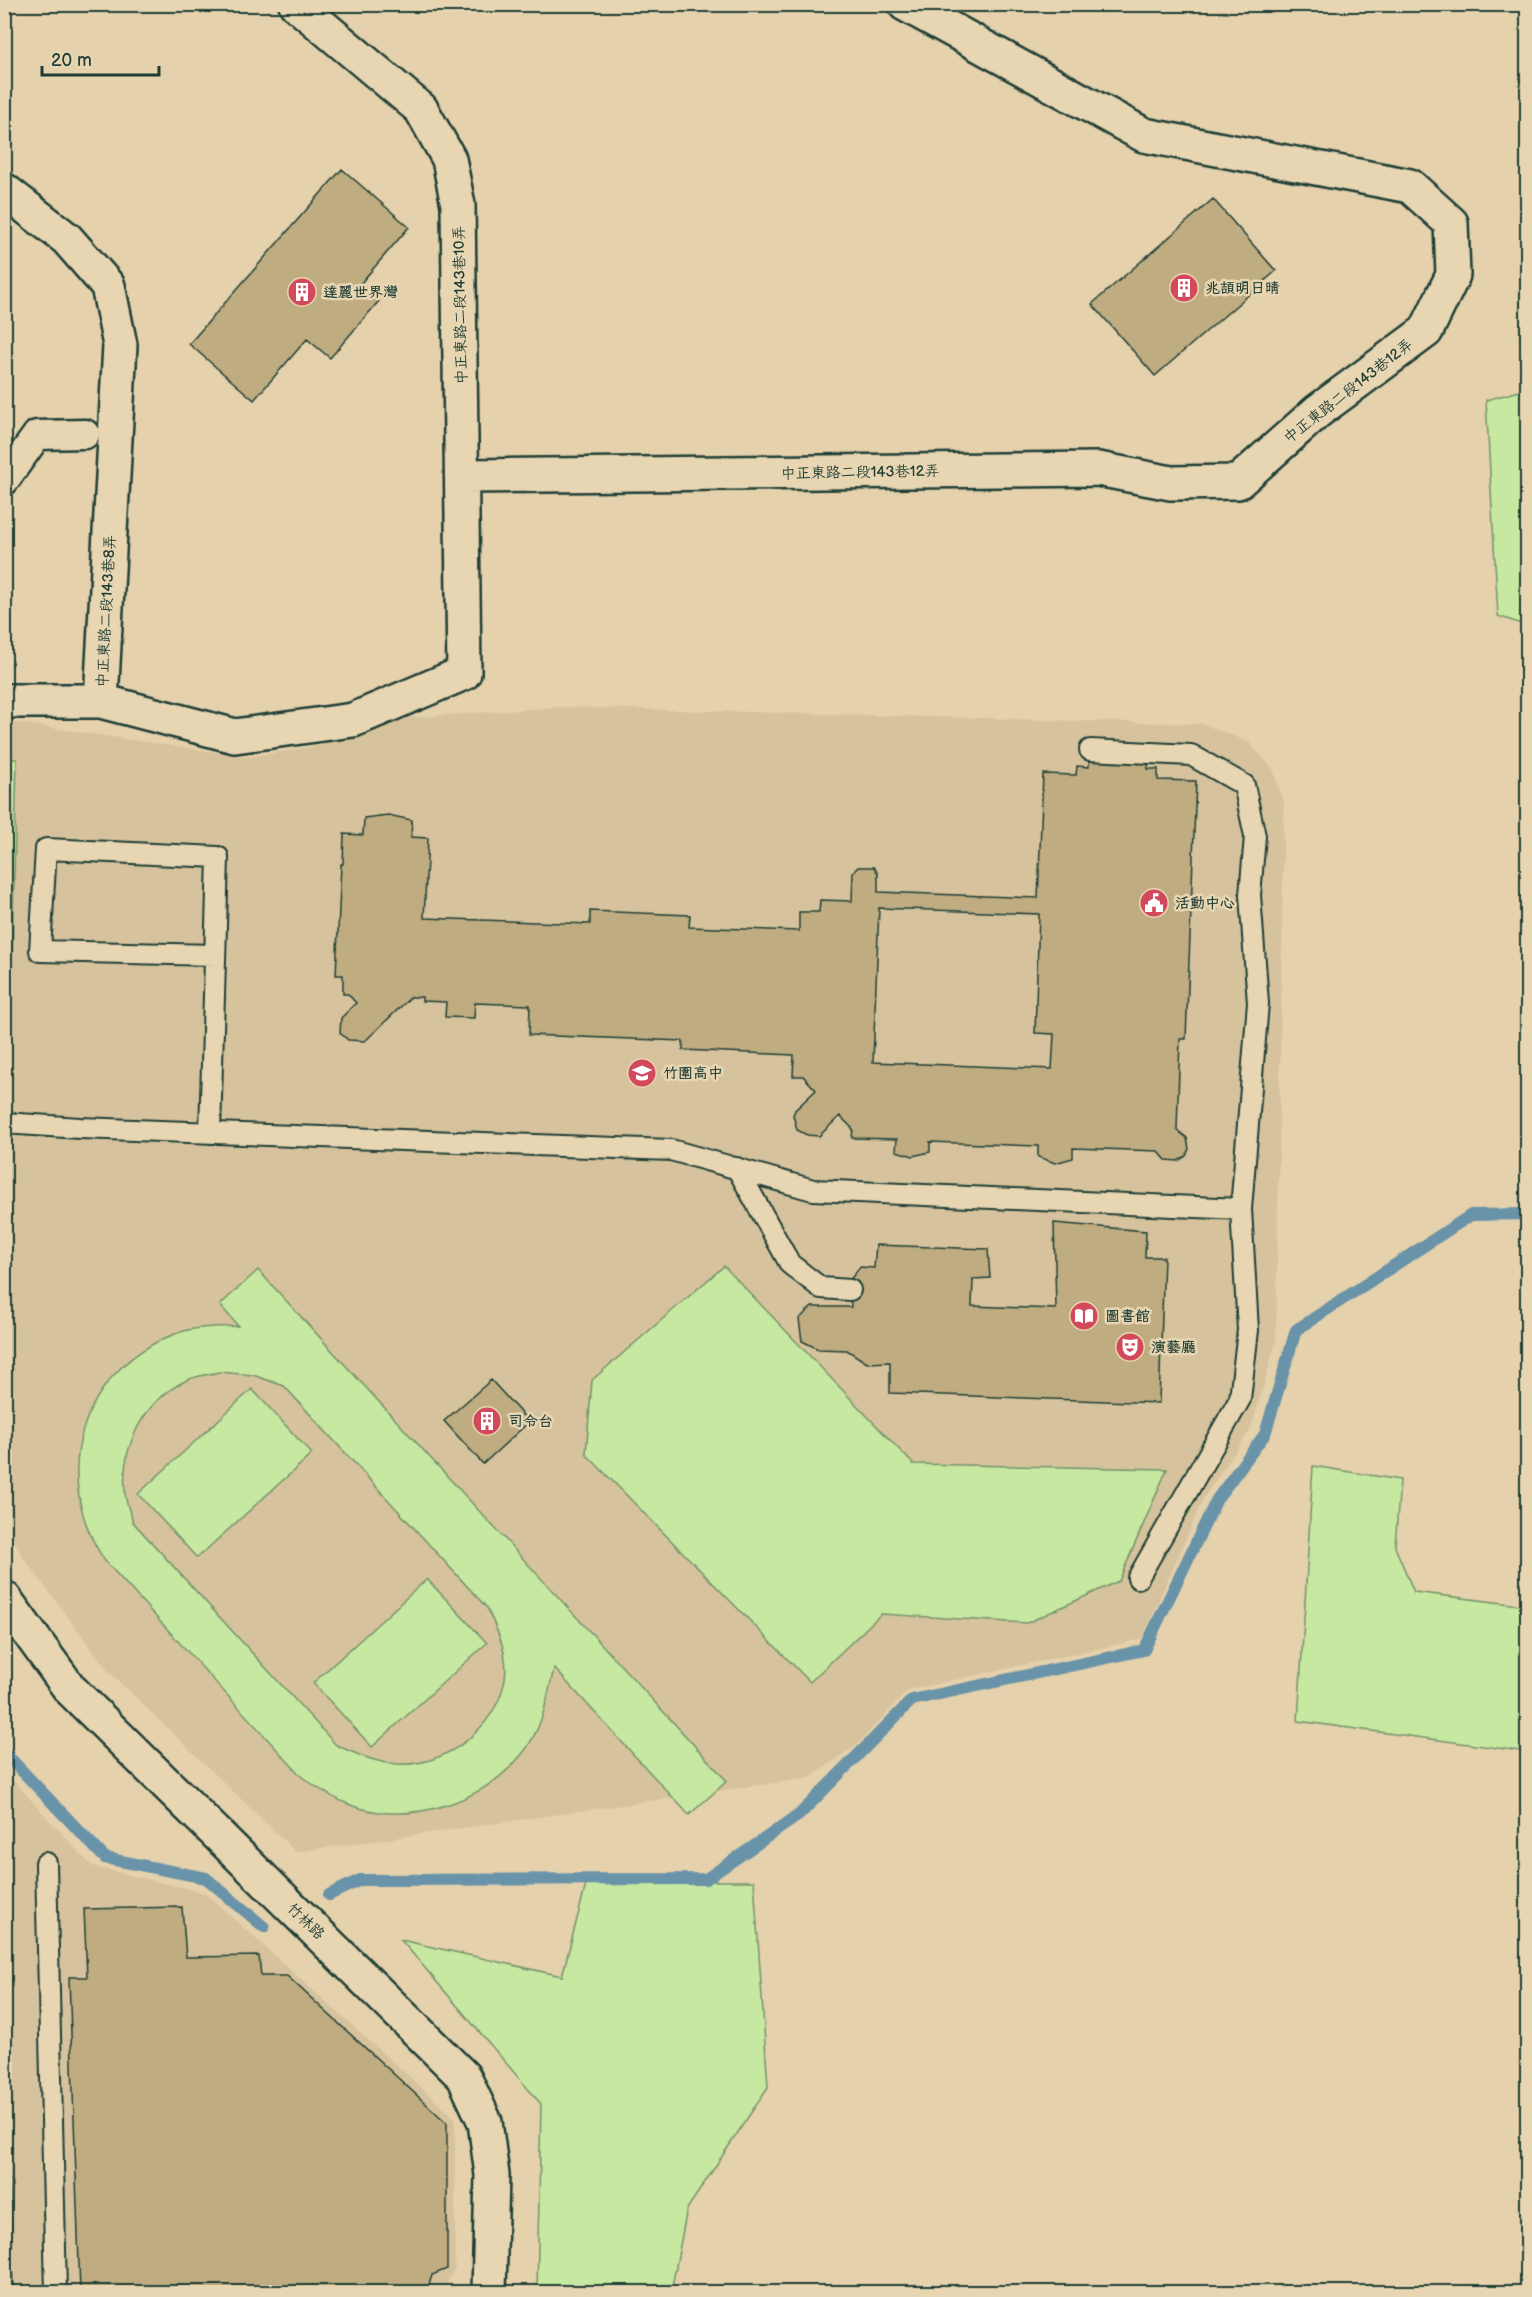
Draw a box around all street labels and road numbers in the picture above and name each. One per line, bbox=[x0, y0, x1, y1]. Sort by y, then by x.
street label: 中正東路二段143巷10弄 bbox=[450, 225, 471, 385]
street label: 中正東路二段143巷12弄 bbox=[1280, 335, 1417, 448]
street label: 中正東路二段143巷12弄 bbox=[780, 462, 940, 483]
street label: 中正東路二段143巷8弄 bbox=[93, 534, 120, 688]
street label: 竹林路 bbox=[283, 1899, 328, 1944]

